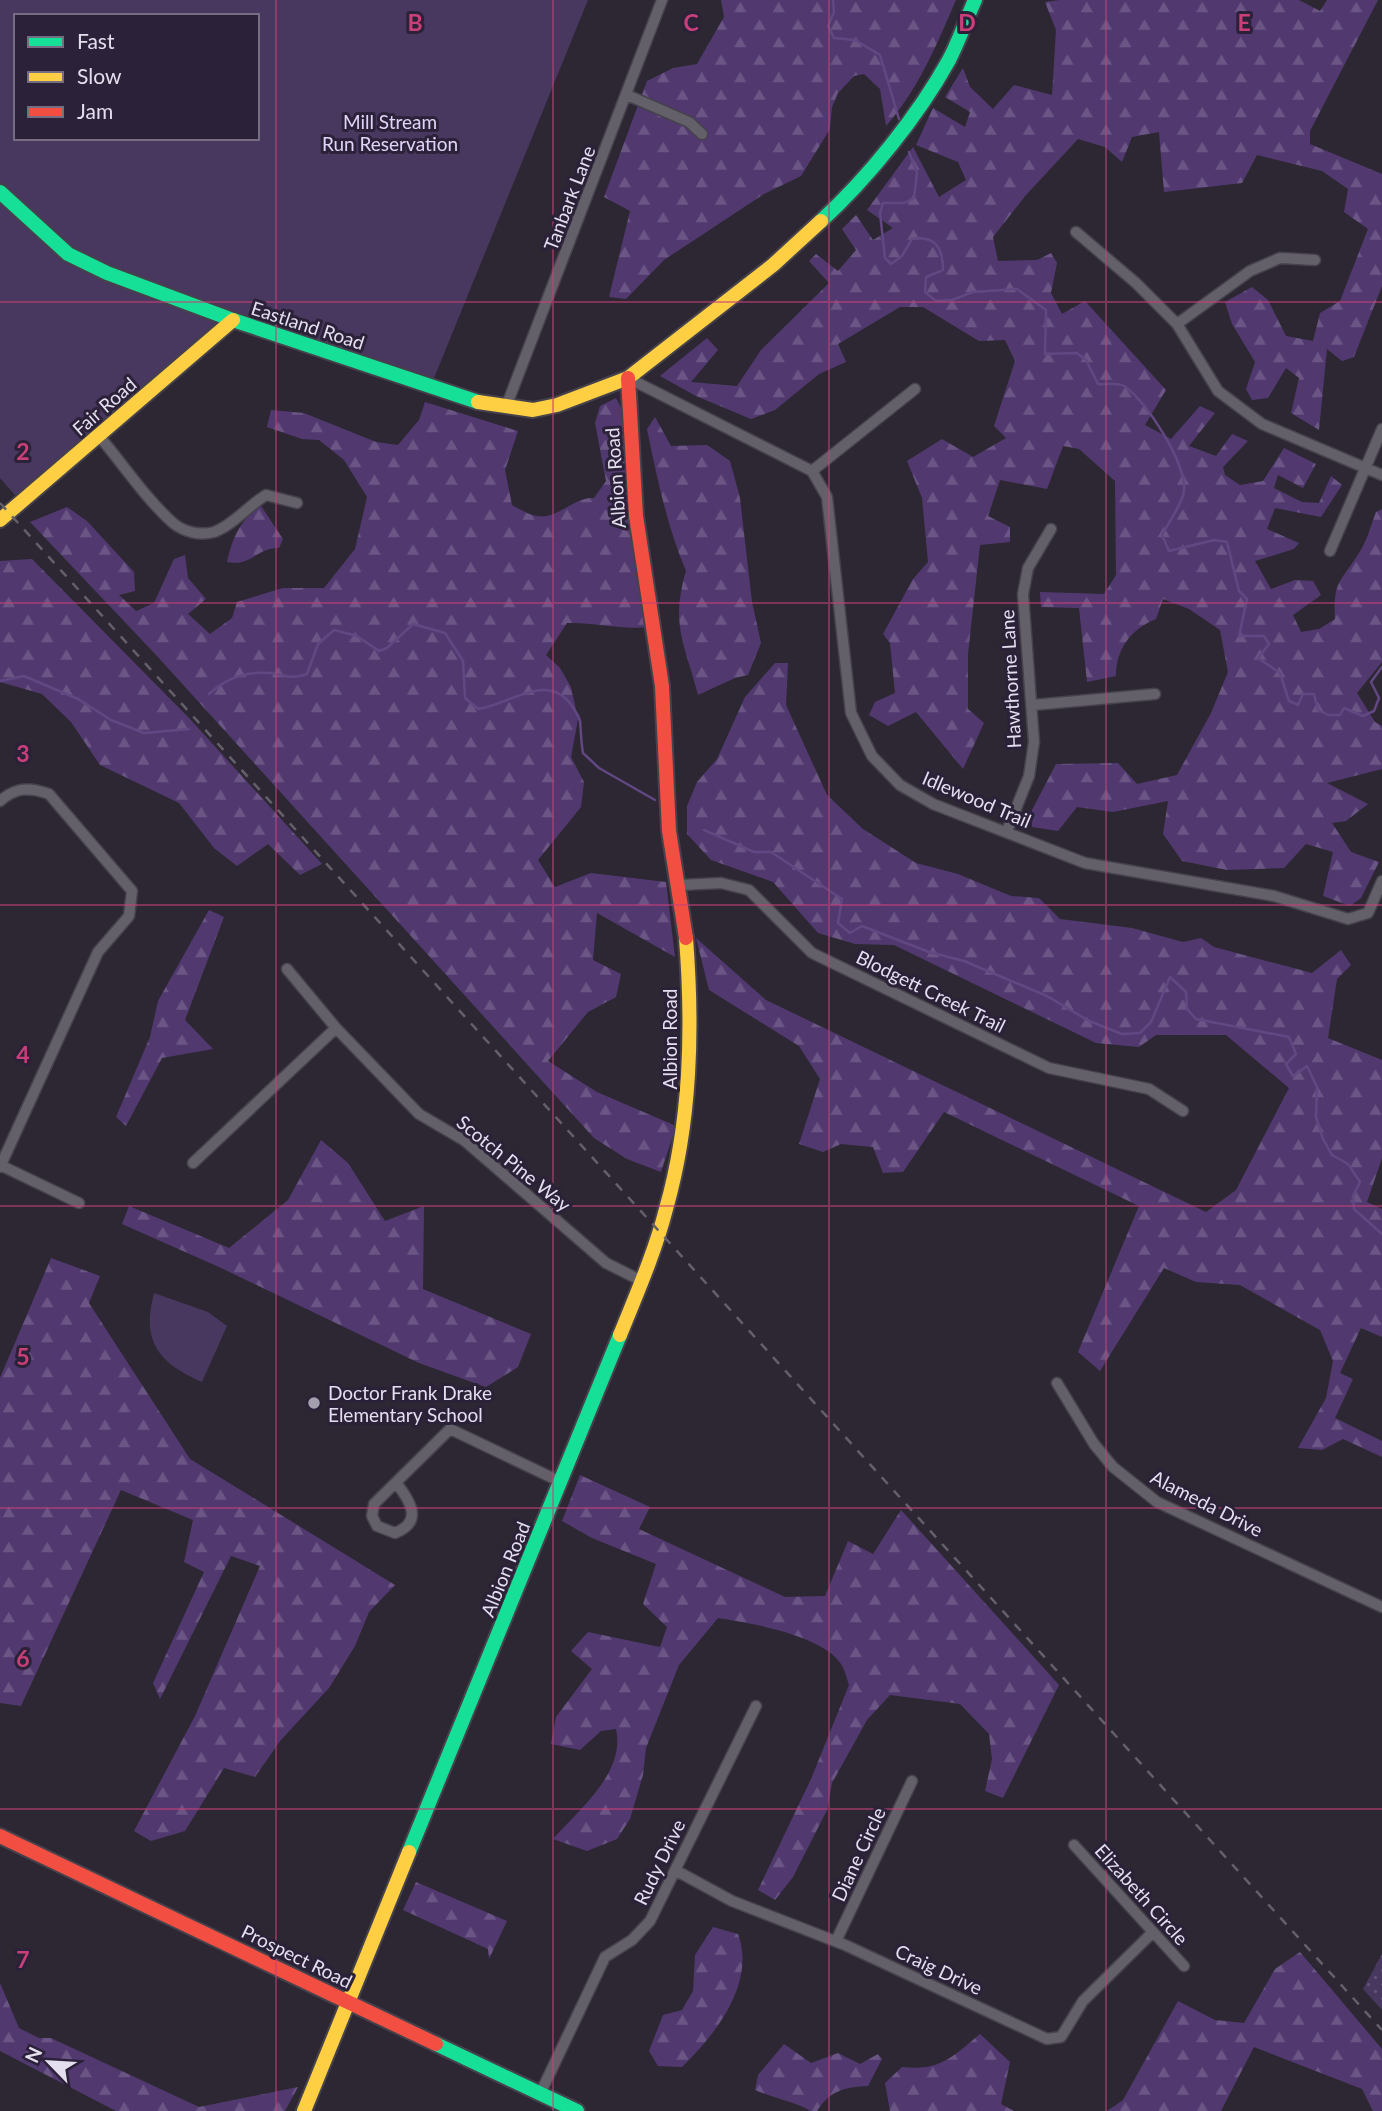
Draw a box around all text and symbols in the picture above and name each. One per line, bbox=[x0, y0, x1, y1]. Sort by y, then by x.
text: B bbox=[407, 8, 423, 36]
text: C bbox=[683, 8, 699, 36]
text: D bbox=[958, 8, 976, 36]
text: E bbox=[1237, 8, 1251, 36]
legend bbox=[14, 14, 259, 140]
text: Fast bbox=[77, 28, 115, 53]
text: Slow bbox=[77, 63, 122, 88]
text: Jam bbox=[77, 98, 113, 123]
park label: Mill Stream Run Reservation bbox=[322, 110, 458, 155]
street label: Tanbark Lane bbox=[538, 142, 600, 254]
street label: Eastland Road bbox=[249, 296, 367, 354]
street label: Fair Road bbox=[67, 372, 141, 440]
street label: Albion Road bbox=[600, 427, 630, 529]
text: 2 bbox=[16, 437, 30, 465]
street label: Hawthorne Lane bbox=[995, 609, 1025, 749]
text: 3 bbox=[16, 739, 30, 767]
street label: Idlewood Trail bbox=[919, 766, 1035, 832]
street label: Blodgett Creek Trail bbox=[853, 945, 1009, 1037]
street label: Albion Road bbox=[658, 989, 681, 1089]
text: 4 bbox=[16, 1040, 30, 1068]
street label: Scotch Pine Way bbox=[452, 1110, 576, 1216]
text: 5 bbox=[16, 1342, 30, 1370]
place label: Doctor Frank Drake Elementary School bbox=[328, 1381, 492, 1426]
marker: Doctor Frank Drake Elementary School bbox=[306, 1395, 322, 1411]
street label: Alameda Drive bbox=[1147, 1465, 1267, 1541]
street label: Albion Road bbox=[475, 1518, 535, 1620]
text: 6 bbox=[16, 1644, 30, 1672]
street label: Diane Circle bbox=[826, 1803, 890, 1905]
street label: Rudy Drive bbox=[628, 1816, 690, 1908]
street label: Elizabeth Circle bbox=[1091, 1839, 1193, 1949]
street label: Prospect Road bbox=[238, 1919, 356, 1993]
street label: Craig Drive bbox=[892, 1939, 986, 1999]
text: 7 bbox=[16, 1945, 30, 1973]
north arrow bbox=[14, 2027, 84, 2097]
text: N bbox=[20, 2043, 47, 2066]

